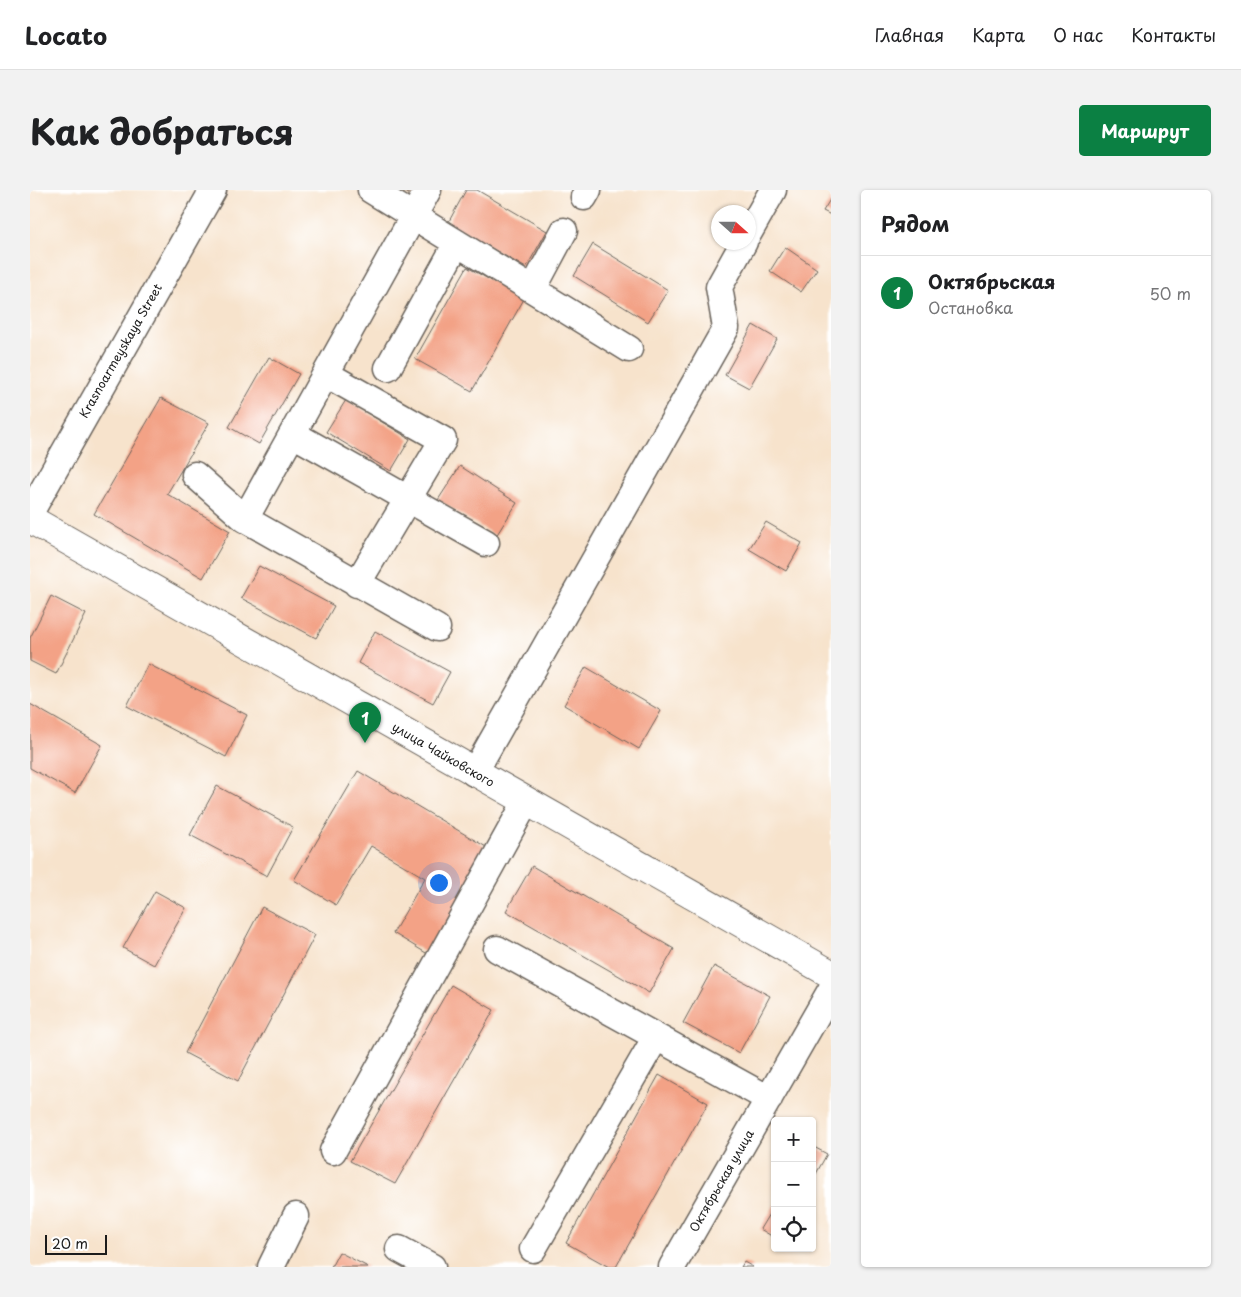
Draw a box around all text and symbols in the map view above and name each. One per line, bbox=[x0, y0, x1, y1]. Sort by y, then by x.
text: Locato bbox=[25, 17, 107, 53]
text: Главная bbox=[875, 21, 944, 48]
text: Карта bbox=[972, 21, 1025, 48]
text: О нас bbox=[1053, 21, 1103, 48]
text: Контакты bbox=[1131, 21, 1216, 48]
text: Как добраться bbox=[30, 104, 294, 157]
button: Маршрут bbox=[1079, 105, 1211, 156]
north arrow bbox=[711, 205, 756, 250]
text: Рядом bbox=[881, 207, 949, 239]
text: Октябрьская bbox=[928, 267, 1056, 295]
street label: Krasnoarmeyskaya Street bbox=[74, 280, 166, 421]
text: 1 bbox=[893, 281, 901, 305]
text: 50 m bbox=[1150, 281, 1191, 305]
text: Остановка bbox=[928, 295, 1013, 319]
pin: 1 bbox=[349, 702, 381, 743]
street label: улица Чайковского bbox=[389, 717, 498, 791]
your location bbox=[426, 870, 452, 896]
map controls bbox=[771, 1117, 816, 1252]
button: + bbox=[771, 1117, 816, 1162]
street label: Октябрьская улица bbox=[684, 1126, 758, 1235]
button: − bbox=[771, 1162, 816, 1207]
button: locate bbox=[771, 1207, 816, 1252]
scale bar bbox=[45, 1232, 108, 1255]
text: 20 m bbox=[52, 1233, 88, 1254]

